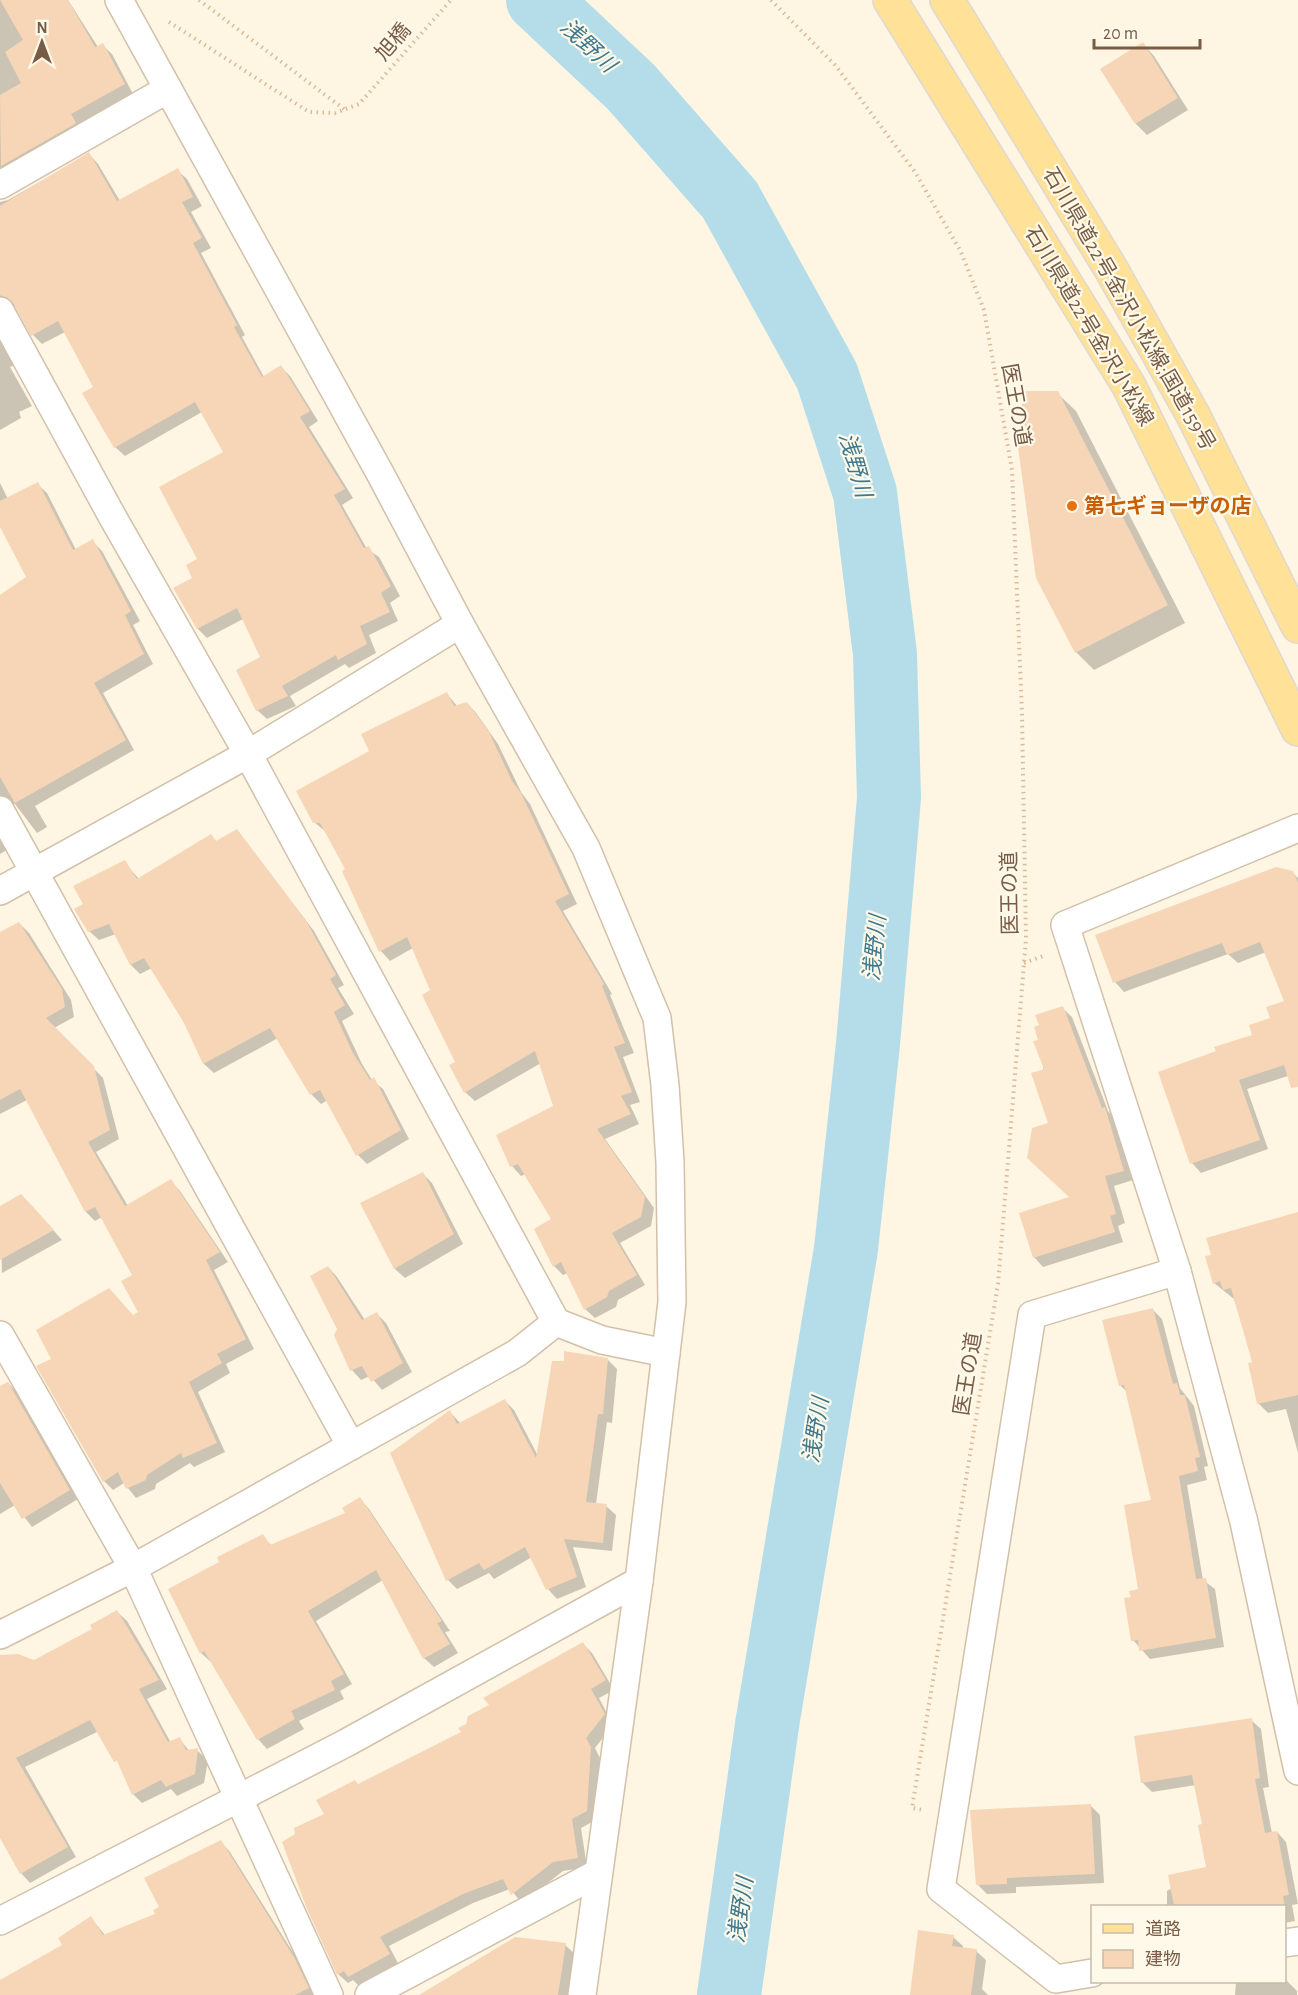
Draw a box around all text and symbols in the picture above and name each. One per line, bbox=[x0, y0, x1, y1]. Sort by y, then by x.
north arrow bbox=[12, 12, 72, 72]
scale bar bbox=[1094, 12, 1200, 50]
water label: 浅野川 bbox=[556, 15, 622, 78]
street label: 旭橋 bbox=[371, 19, 415, 65]
text: N bbox=[36, 20, 48, 36]
text: 20 m bbox=[1103, 25, 1138, 43]
street label: 石川県道22号金沢小松線;国道159号 bbox=[1037, 163, 1221, 455]
street label: 石川県道22号金沢小松線 bbox=[1019, 221, 1159, 431]
street label: 医王の道 bbox=[998, 362, 1035, 448]
water label: 浅野川 bbox=[835, 430, 876, 502]
place label: 第七ギョーザの店 bbox=[1084, 494, 1252, 517]
marker: 第七ギョーザの店 bbox=[1065, 499, 1079, 513]
street label: 医王の道 bbox=[998, 851, 1021, 935]
water label: 浅野川 bbox=[860, 912, 890, 982]
street label: 医王の道 bbox=[950, 1331, 985, 1417]
water label: 浅野川 bbox=[799, 1394, 832, 1464]
water label: 浅野川 bbox=[725, 1874, 757, 1944]
legend bbox=[1091, 1905, 1286, 1983]
text: 道路 bbox=[1145, 1919, 1181, 1939]
text: 建物 bbox=[1145, 1949, 1181, 1969]

